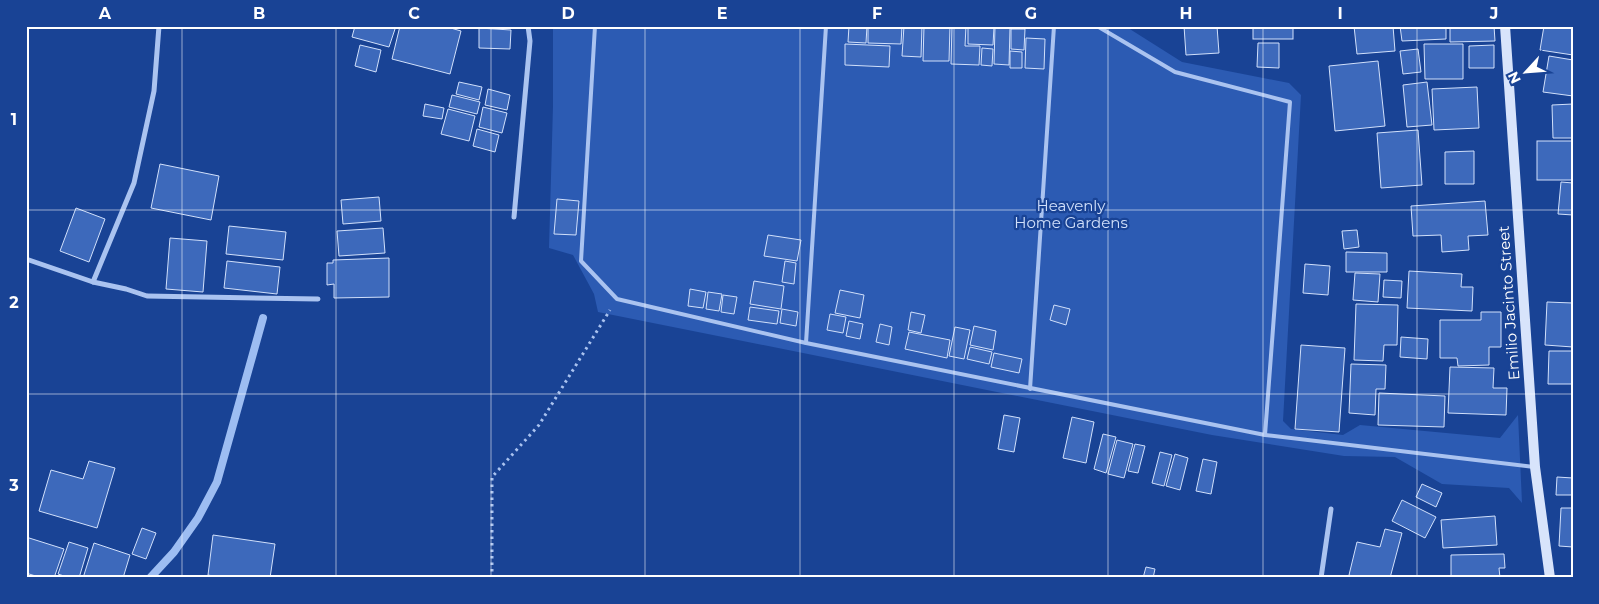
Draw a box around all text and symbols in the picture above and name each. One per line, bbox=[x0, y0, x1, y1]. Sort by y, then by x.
text: A bbox=[98, 4, 112, 23]
text: B bbox=[253, 4, 265, 23]
text: C bbox=[408, 4, 420, 23]
text: D bbox=[561, 4, 575, 23]
text: E bbox=[717, 4, 727, 23]
text: F bbox=[872, 4, 882, 23]
text: G bbox=[1025, 4, 1037, 23]
text: H bbox=[1180, 4, 1192, 23]
text: I bbox=[1337, 4, 1343, 23]
text: J bbox=[1489, 4, 1498, 23]
north arrow bbox=[1502, 48, 1552, 98]
text: N bbox=[1504, 69, 1525, 87]
text: 1 bbox=[11, 110, 17, 129]
park label: Heavenly Home Gardens bbox=[1014, 196, 1128, 232]
street label: Emilio Jacinto Street bbox=[1494, 225, 1523, 381]
text: 2 bbox=[9, 293, 19, 312]
text: 3 bbox=[8, 476, 19, 495]

